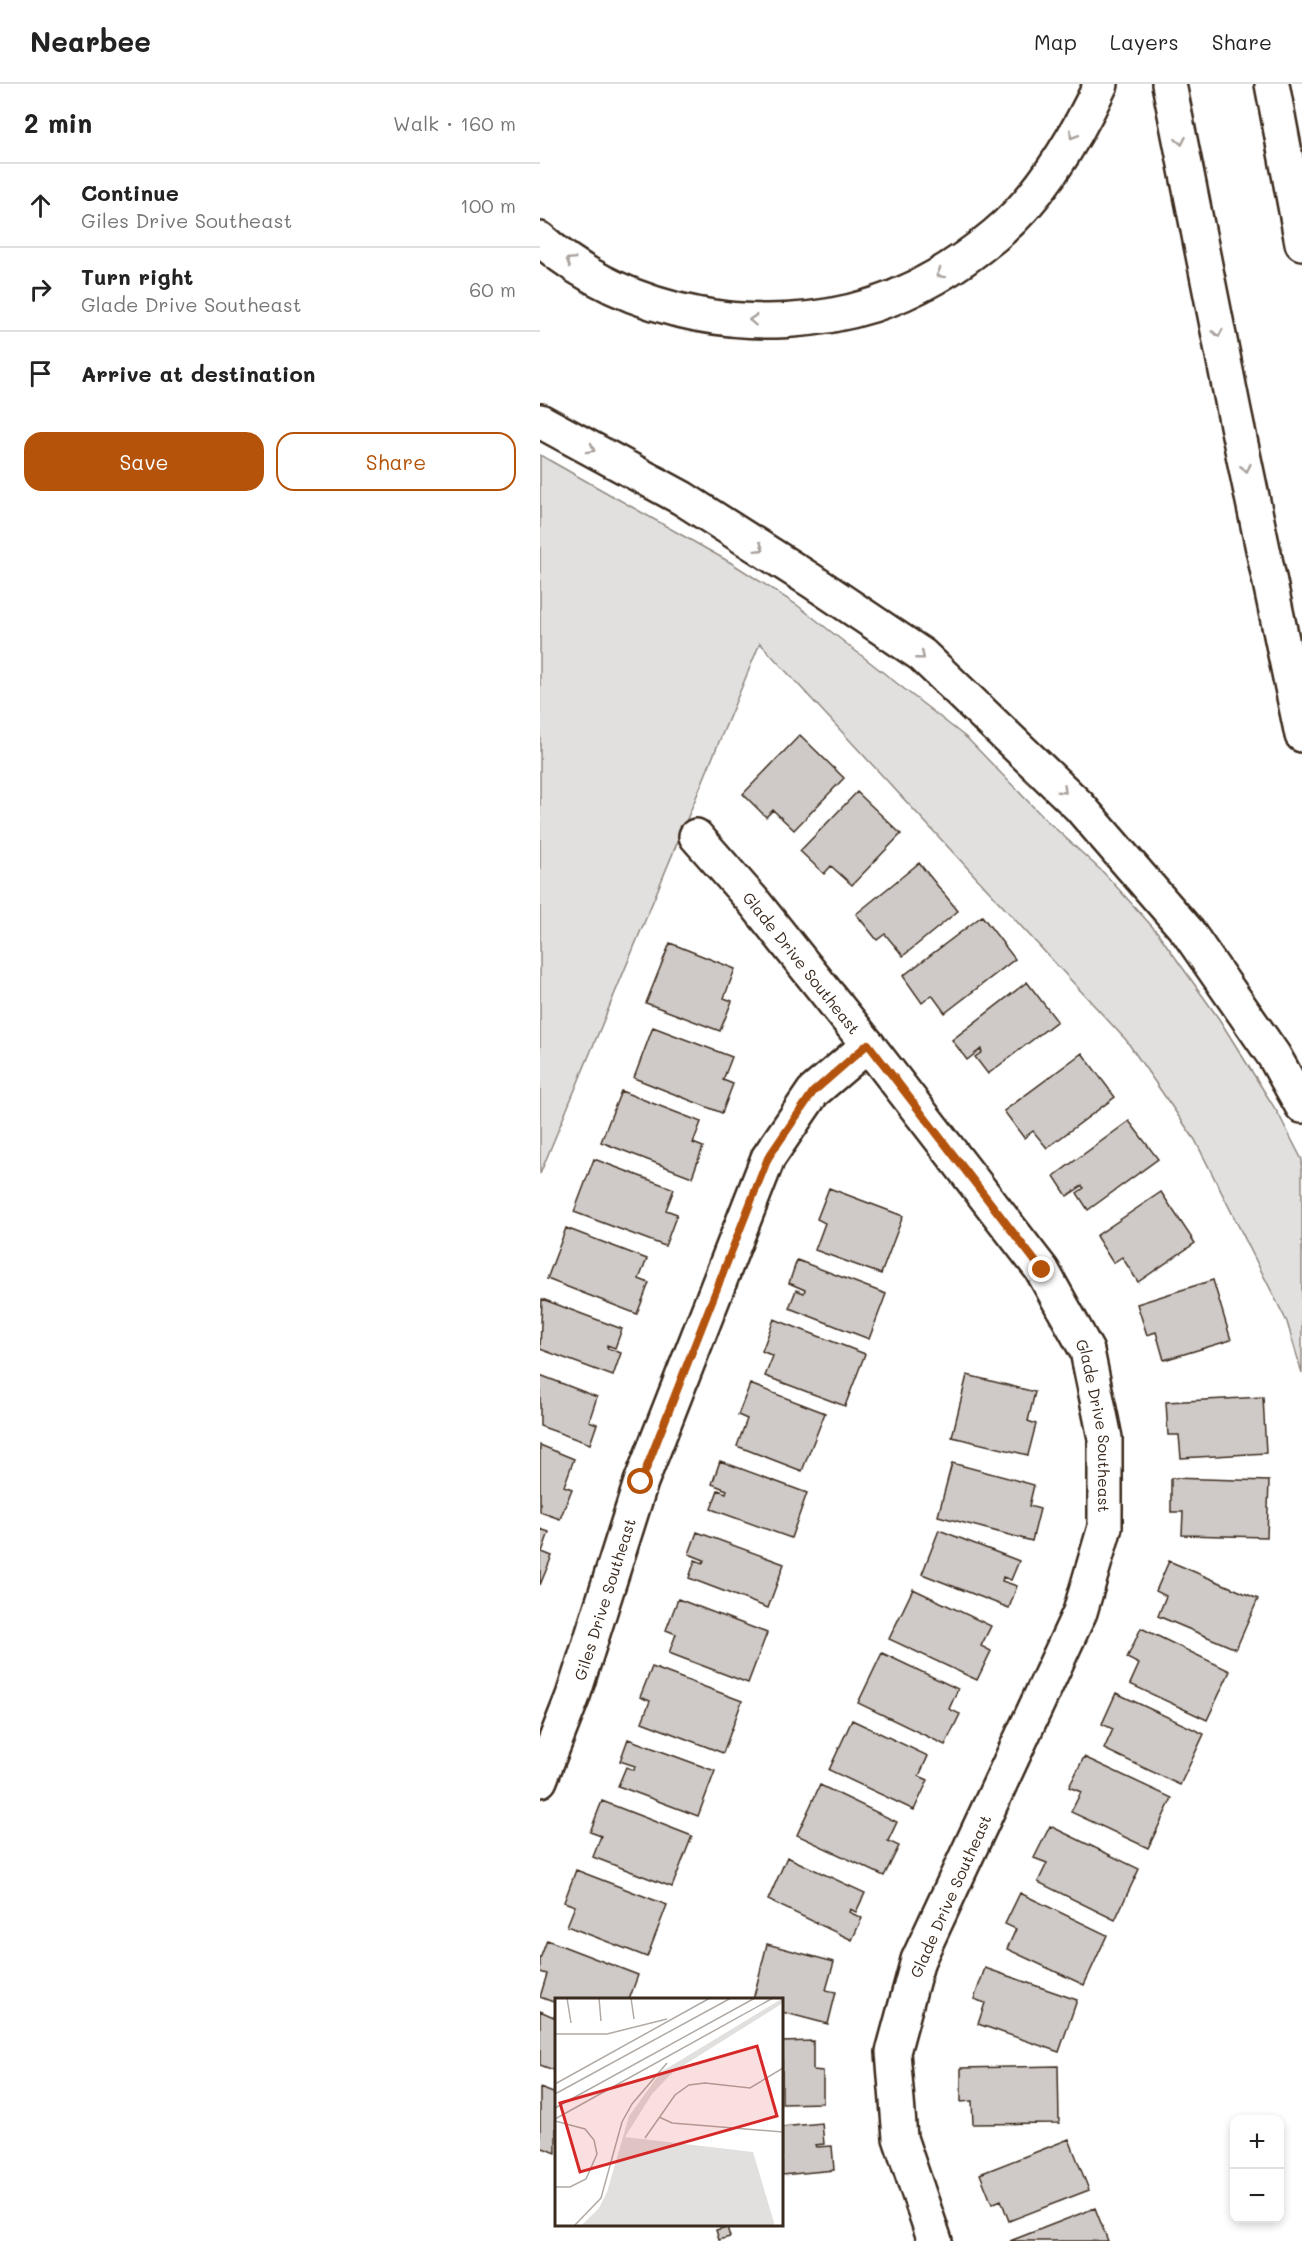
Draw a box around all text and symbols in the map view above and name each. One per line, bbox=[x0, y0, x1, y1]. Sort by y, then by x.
text: Nearbee bbox=[30, 23, 151, 59]
text: Map bbox=[1034, 28, 1077, 55]
text: Layers bbox=[1110, 28, 1179, 55]
text: Share bbox=[1212, 28, 1272, 55]
text: 2 min bbox=[24, 106, 92, 140]
text: Walk · 160 m bbox=[393, 110, 516, 136]
one-way arrow bbox=[1069, 129, 1081, 139]
one-way arrow bbox=[1174, 136, 1187, 146]
text: Continue bbox=[81, 178, 179, 207]
icon: ahead bbox=[24, 189, 57, 222]
text: 100 m bbox=[460, 192, 516, 218]
text: Giles Drive Southeast bbox=[81, 207, 292, 233]
one-way arrow bbox=[566, 257, 576, 269]
text: Turn right bbox=[81, 262, 193, 291]
one-way arrow bbox=[935, 267, 946, 278]
icon: right bbox=[24, 273, 57, 306]
text: 60 m bbox=[469, 276, 516, 302]
text: Glade Drive Southeast bbox=[81, 291, 302, 317]
one-way arrow bbox=[749, 313, 758, 326]
one-way arrow bbox=[1211, 327, 1224, 337]
icon: arrive bbox=[24, 357, 57, 390]
text: Arrive at destination bbox=[81, 359, 316, 388]
button: Save bbox=[24, 432, 264, 491]
button: Share bbox=[276, 432, 516, 491]
one-way arrow bbox=[585, 442, 596, 453]
one-way arrow bbox=[1239, 463, 1252, 473]
one-way arrow bbox=[753, 540, 764, 551]
one-way arrow bbox=[914, 649, 925, 660]
one-way arrow bbox=[1055, 783, 1066, 794]
street label: Glade Drive Southeast bbox=[739, 887, 865, 1038]
route end bbox=[1028, 1256, 1054, 1282]
street label: Glade Drive Southeast bbox=[1071, 1334, 1116, 1513]
route start bbox=[627, 1468, 653, 1494]
street label: Giles Drive Southeast bbox=[568, 1515, 639, 1683]
street label: Glade Drive Southeast bbox=[905, 1811, 995, 1981]
inset map bbox=[555, 1998, 783, 2226]
map controls bbox=[1230, 2115, 1284, 2223]
button: + bbox=[1230, 2115, 1284, 2169]
button: − bbox=[1230, 2169, 1284, 2223]

